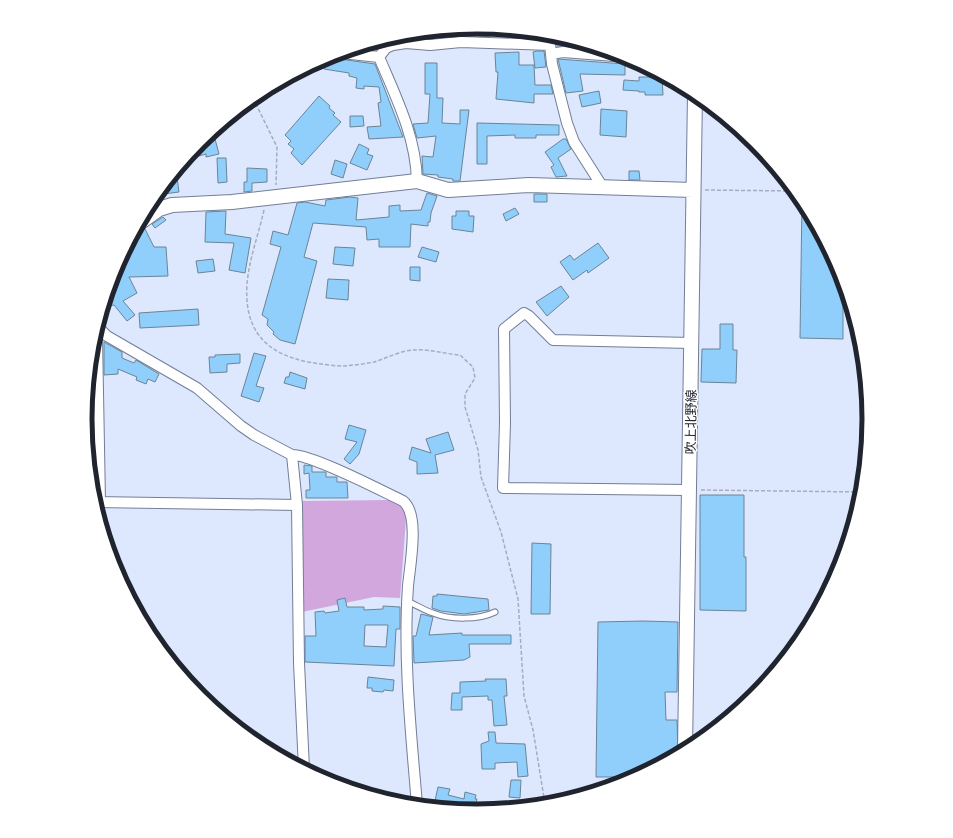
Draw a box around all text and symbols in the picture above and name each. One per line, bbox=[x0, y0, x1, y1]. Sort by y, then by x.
street label: 吹上北野線 bbox=[683, 389, 699, 455]

